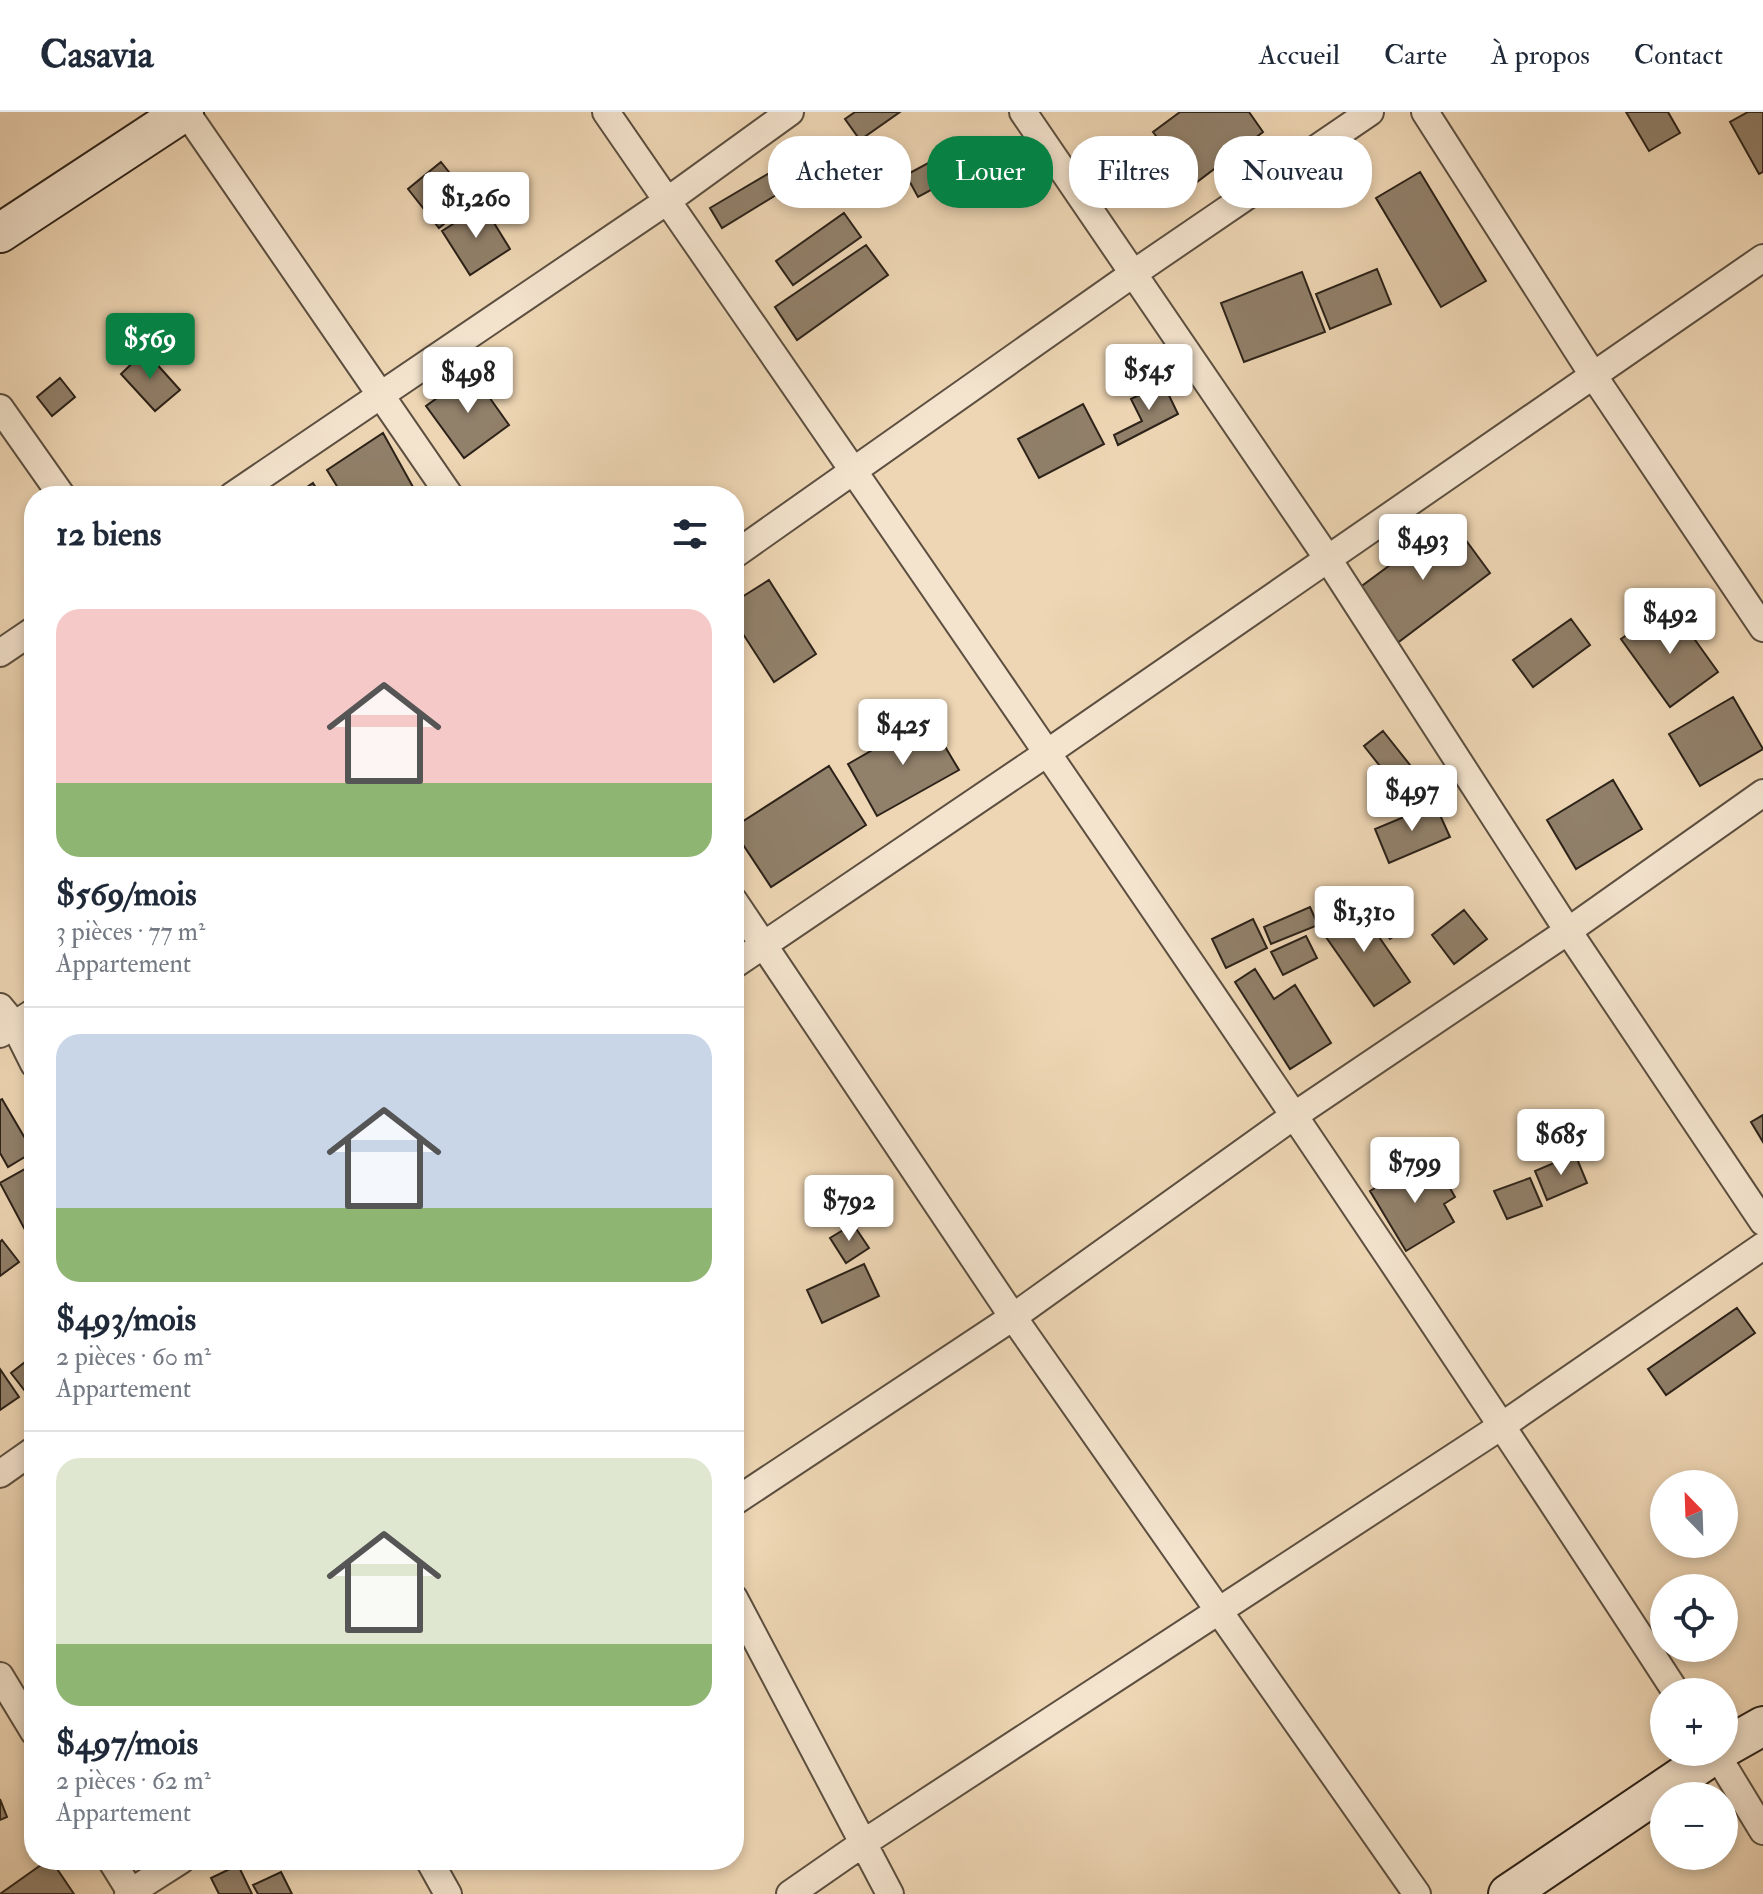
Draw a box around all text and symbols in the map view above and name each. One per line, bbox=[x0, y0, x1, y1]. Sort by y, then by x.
text: Casavia bbox=[40, 31, 153, 79]
text: Accueil bbox=[1259, 38, 1340, 73]
text: Carte bbox=[1384, 38, 1447, 73]
text: À propos bbox=[1491, 38, 1590, 73]
text: Contact bbox=[1634, 38, 1723, 73]
chip: Acheter bbox=[768, 136, 911, 208]
chip: Louer bbox=[927, 136, 1053, 208]
chip: Filtres bbox=[1069, 136, 1198, 208]
chip: Nouveau bbox=[1214, 136, 1372, 208]
pin: $1,260 bbox=[411, 172, 541, 240]
text: $1,260 bbox=[441, 182, 511, 214]
pin: $569 bbox=[103, 313, 197, 381]
text: $569 bbox=[124, 323, 176, 355]
pin: $545 bbox=[1102, 344, 1196, 412]
pin: $498 bbox=[421, 347, 515, 415]
text: $545 bbox=[1124, 354, 1174, 386]
text: $498 bbox=[441, 357, 495, 389]
icon: filters bbox=[668, 512, 712, 556]
text: 12 biens bbox=[56, 513, 161, 556]
pin: $493 bbox=[1376, 514, 1470, 582]
text: $493 bbox=[1397, 524, 1449, 556]
pin: $492 bbox=[1623, 588, 1717, 656]
text: $492 bbox=[1642, 598, 1698, 630]
icon: home bbox=[312, 661, 456, 805]
pin: $425 bbox=[856, 699, 950, 767]
text: $425 bbox=[876, 709, 930, 741]
pin: $497 bbox=[1365, 765, 1459, 833]
text: $497 bbox=[1385, 775, 1439, 807]
text: $569/mois bbox=[56, 873, 197, 916]
pin: $1,310 bbox=[1299, 886, 1429, 954]
text: $1,310 bbox=[1333, 896, 1395, 928]
text: 3 pièces · 77 m² bbox=[56, 916, 205, 948]
text: Appartement bbox=[56, 948, 191, 980]
icon: home bbox=[312, 1086, 456, 1230]
pin: $685 bbox=[1514, 1109, 1608, 1177]
text: $685 bbox=[1535, 1119, 1587, 1151]
pin: $799 bbox=[1368, 1137, 1462, 1205]
text: $799 bbox=[1388, 1147, 1442, 1179]
pin: $792 bbox=[802, 1175, 896, 1243]
text: $792 bbox=[822, 1185, 876, 1217]
text: $493/mois bbox=[56, 1298, 196, 1341]
text: 2 pièces · 60 m² bbox=[56, 1341, 211, 1373]
text: Appartement bbox=[56, 1373, 191, 1405]
north arrow bbox=[1650, 1470, 1738, 1558]
map controls bbox=[1650, 1470, 1738, 1870]
icon: home bbox=[312, 1510, 456, 1654]
button: locate bbox=[1650, 1574, 1738, 1662]
button: + bbox=[1650, 1678, 1738, 1766]
text: $497/mois bbox=[56, 1722, 198, 1765]
text: 2 pièces · 62 m² bbox=[56, 1765, 211, 1797]
button: − bbox=[1650, 1782, 1738, 1870]
text: Appartement bbox=[56, 1797, 191, 1829]

